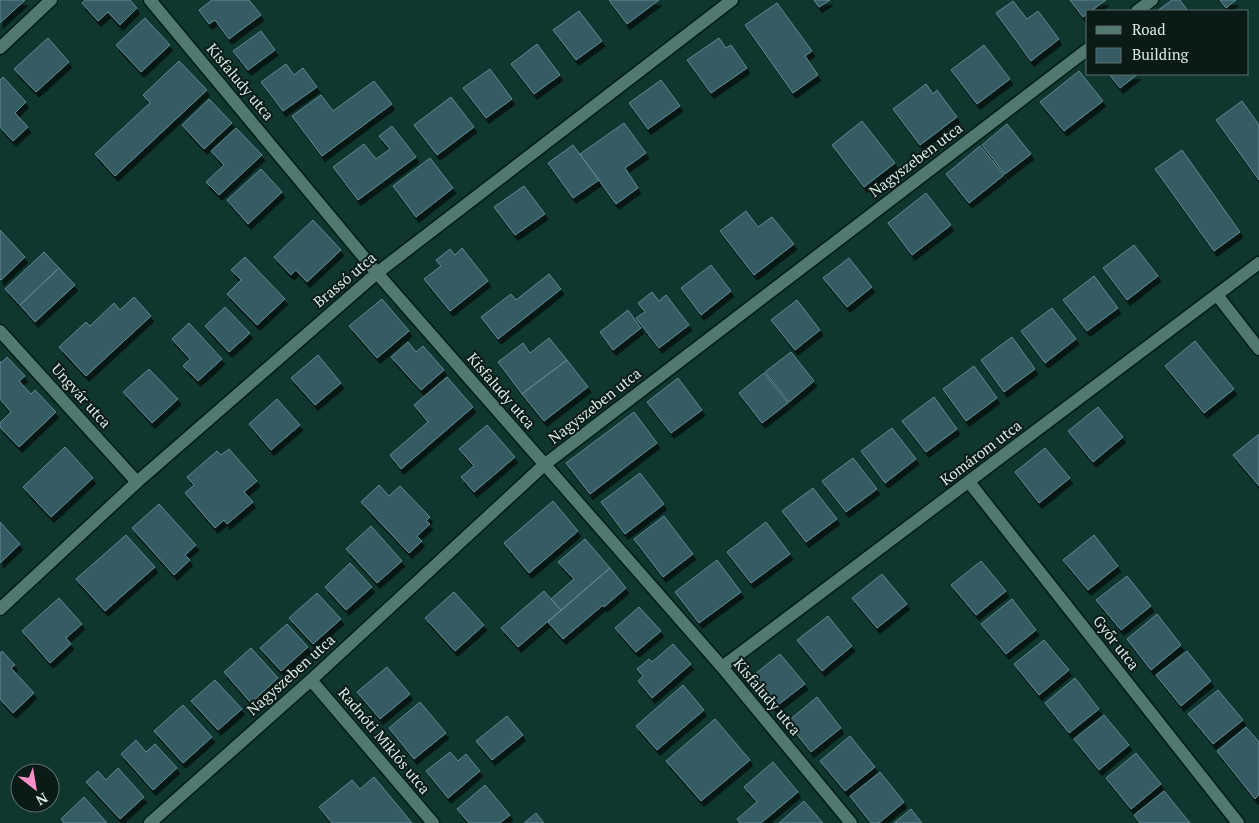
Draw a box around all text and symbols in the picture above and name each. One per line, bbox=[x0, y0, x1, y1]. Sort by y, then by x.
legend bbox=[1086, 10, 1249, 75]
text: Road bbox=[1132, 19, 1165, 39]
street label: Kisfaludy utca bbox=[203, 39, 279, 124]
text: Building bbox=[1132, 44, 1190, 64]
street label: Nagyszeben utca bbox=[865, 117, 967, 201]
street label: Brassó utca bbox=[309, 247, 380, 311]
street label: Kisfaludy utca bbox=[463, 348, 541, 433]
street label: Ungvár utca bbox=[47, 359, 116, 432]
street label: Nagyszeben utca bbox=[544, 363, 645, 448]
street label: Komárom utca bbox=[936, 415, 1026, 489]
street label: Győr utca bbox=[1089, 611, 1145, 674]
street label: Nagyszeben utca bbox=[242, 629, 339, 719]
street label: Kisfaludy utca bbox=[730, 654, 806, 739]
street label: Radnóti Miklós utca bbox=[334, 683, 435, 798]
north arrow bbox=[10, 763, 60, 813]
text: N bbox=[32, 789, 51, 811]

